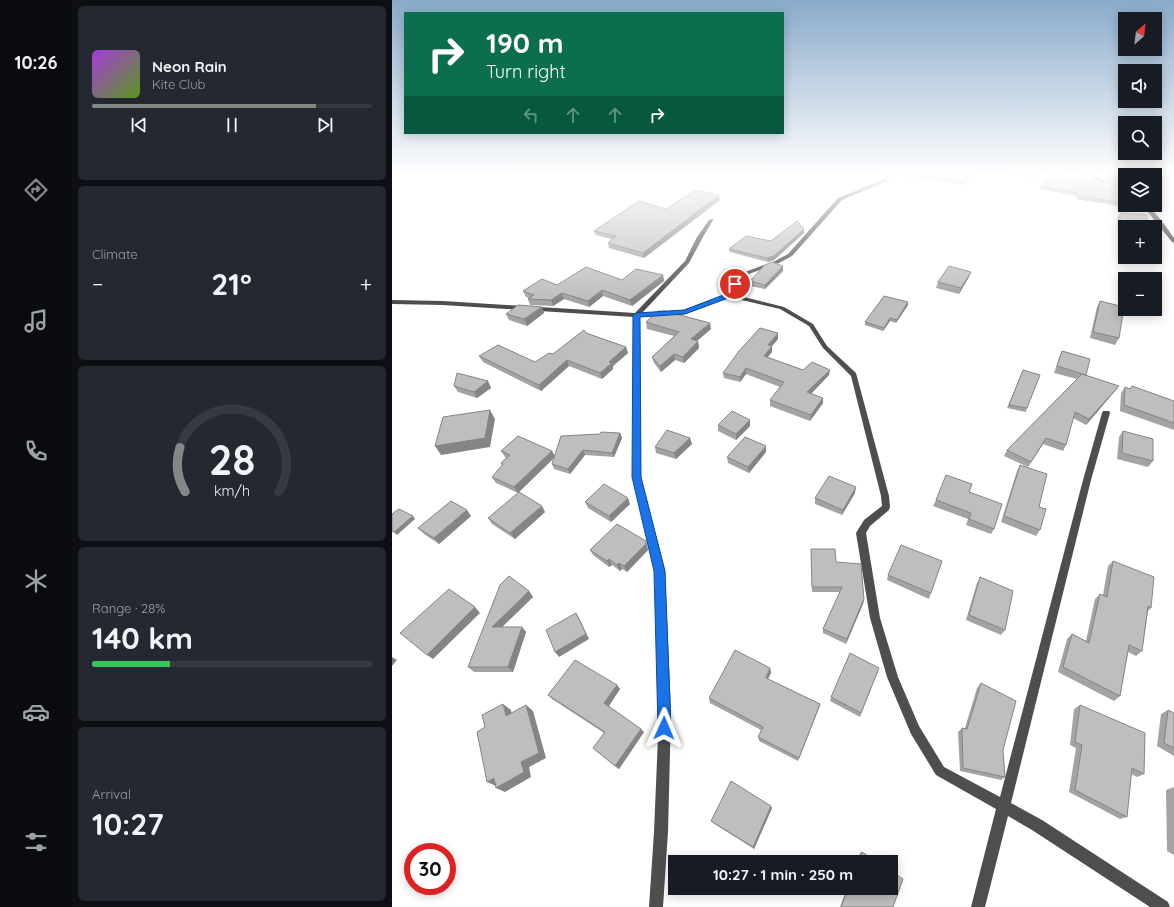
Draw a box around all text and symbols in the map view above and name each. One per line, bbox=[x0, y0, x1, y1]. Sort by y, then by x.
north arrow bbox=[1118, 12, 1162, 56]
map controls bbox=[1118, 12, 1162, 316]
text: 190 m bbox=[486, 25, 564, 60]
icon: right bbox=[420, 28, 472, 80]
text: 10:26 bbox=[14, 51, 58, 74]
text: Neon Rain bbox=[152, 57, 227, 76]
text: Turn right bbox=[486, 60, 566, 83]
button: sound bbox=[1118, 64, 1162, 108]
text: Kite Club bbox=[152, 76, 205, 92]
icon: left bbox=[520, 104, 542, 126]
icon: ahead bbox=[562, 104, 584, 126]
icon: ahead bbox=[604, 104, 626, 126]
icon: right bbox=[646, 104, 668, 126]
icon: previous bbox=[128, 114, 150, 136]
icon: pause bbox=[221, 114, 243, 136]
icon: next bbox=[314, 114, 336, 136]
button: search bbox=[1118, 116, 1162, 160]
button: layers bbox=[1118, 168, 1162, 212]
icon: directions bbox=[22, 176, 50, 204]
button: + bbox=[1118, 220, 1162, 264]
text: Climate bbox=[92, 246, 138, 262]
text: 21° bbox=[211, 265, 252, 303]
pin bbox=[718, 267, 752, 301]
text: − bbox=[92, 270, 103, 298]
text: + bbox=[360, 270, 372, 298]
button: − bbox=[1118, 272, 1162, 316]
icon: arrive bbox=[724, 273, 746, 295]
icon: music bbox=[22, 307, 50, 335]
text: 28 bbox=[209, 432, 255, 484]
icon: phone bbox=[22, 437, 50, 465]
text: km/h bbox=[214, 481, 250, 499]
icon: climate bbox=[22, 567, 50, 595]
text: Range · 28% bbox=[92, 600, 165, 616]
text: 140 km bbox=[92, 619, 193, 657]
icon: car bbox=[22, 698, 50, 726]
position arrow bbox=[643, 707, 685, 749]
text: Arrival bbox=[92, 786, 131, 802]
text: 10:27 bbox=[92, 805, 164, 843]
icon: filters bbox=[22, 828, 50, 856]
speed limit sign: 30 bbox=[404, 843, 456, 895]
text: 10:27 · 1 min · 250 m bbox=[713, 865, 853, 884]

